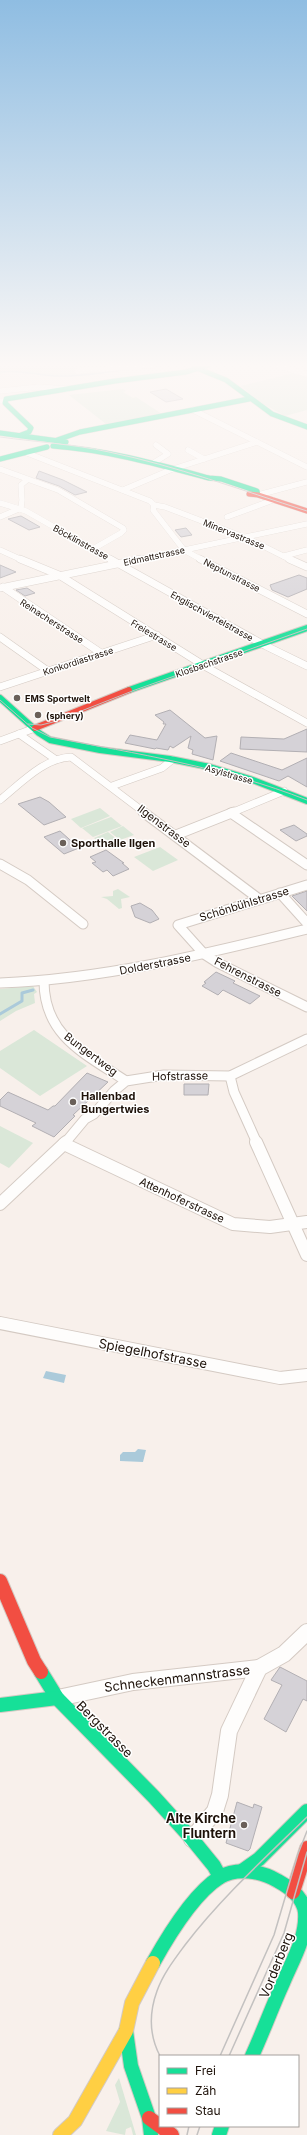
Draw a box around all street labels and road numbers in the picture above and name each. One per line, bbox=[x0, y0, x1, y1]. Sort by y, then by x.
street label: Minervastrasse bbox=[202, 517, 266, 551]
street label: Böcklinstrasse bbox=[51, 522, 111, 562]
street label: Eidmattstrasse bbox=[122, 544, 186, 568]
street label: Neptunstrasse bbox=[202, 556, 262, 594]
street label: Englischviertelstrasse bbox=[169, 589, 255, 643]
street label: Reinacherstrasse bbox=[18, 596, 86, 646]
street label: Freiestrasse bbox=[129, 617, 179, 653]
street label: Konkordiastrasse bbox=[41, 644, 115, 678]
street label: Klosbachstrasse bbox=[174, 646, 244, 680]
street label: Asylstrasse bbox=[204, 762, 254, 786]
street label: Ilgenstrasse bbox=[135, 801, 193, 851]
street label: Schönbühlstrasse bbox=[197, 884, 291, 924]
street label: Dolderstrasse bbox=[118, 950, 192, 978]
street label: Fehrenstrasse bbox=[212, 954, 284, 1000]
street label: Bungertweg bbox=[61, 1029, 121, 1079]
street label: Hofstrasse bbox=[152, 1069, 208, 1083]
street label: Attenhoferstrasse bbox=[137, 1174, 227, 1226]
street label: Spiegelhofstrasse bbox=[97, 1335, 209, 1371]
street label: Schneckenmannstrasse bbox=[103, 1661, 251, 1695]
street label: Bergstrasse bbox=[73, 1697, 137, 1761]
street label: Vorderberg bbox=[256, 1930, 296, 2000]

